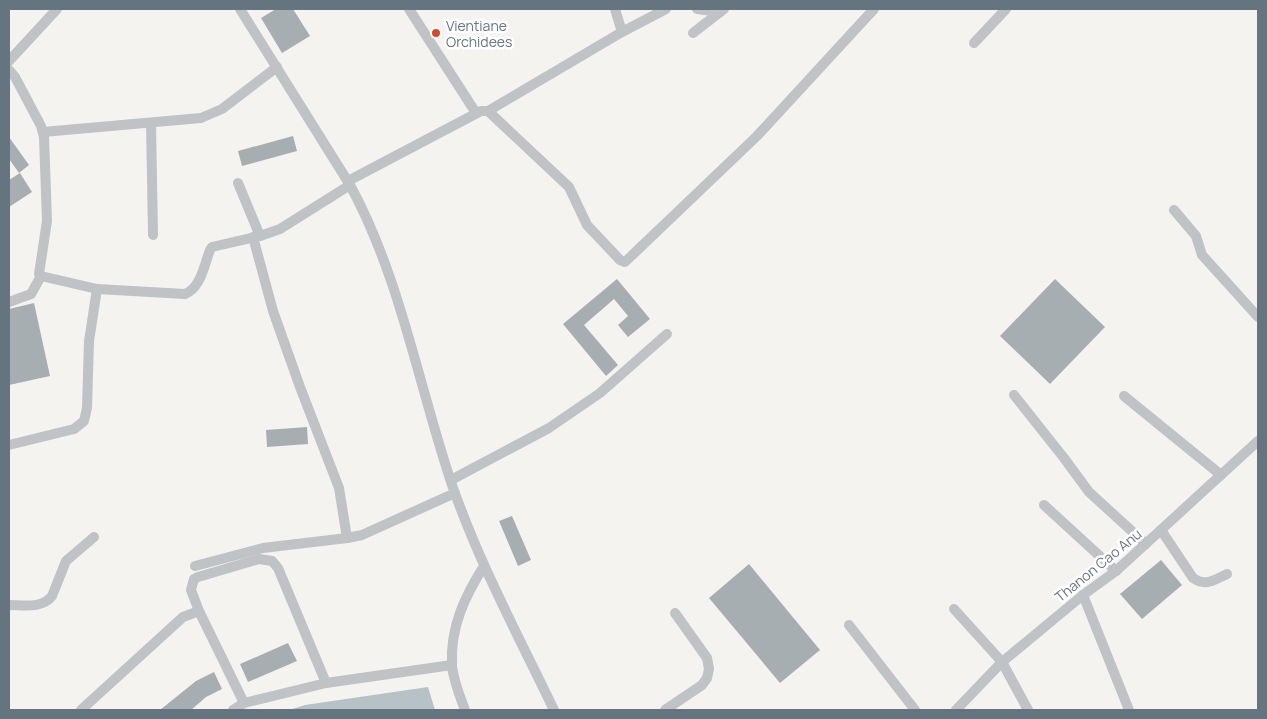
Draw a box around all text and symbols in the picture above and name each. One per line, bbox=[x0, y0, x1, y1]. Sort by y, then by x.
place label: Vientiane Orchidees bbox=[446, 16, 512, 51]
marker: Vientiane Orchidees bbox=[430, 27, 442, 39]
street label: Thanon Cao Anu bbox=[1051, 524, 1145, 606]

